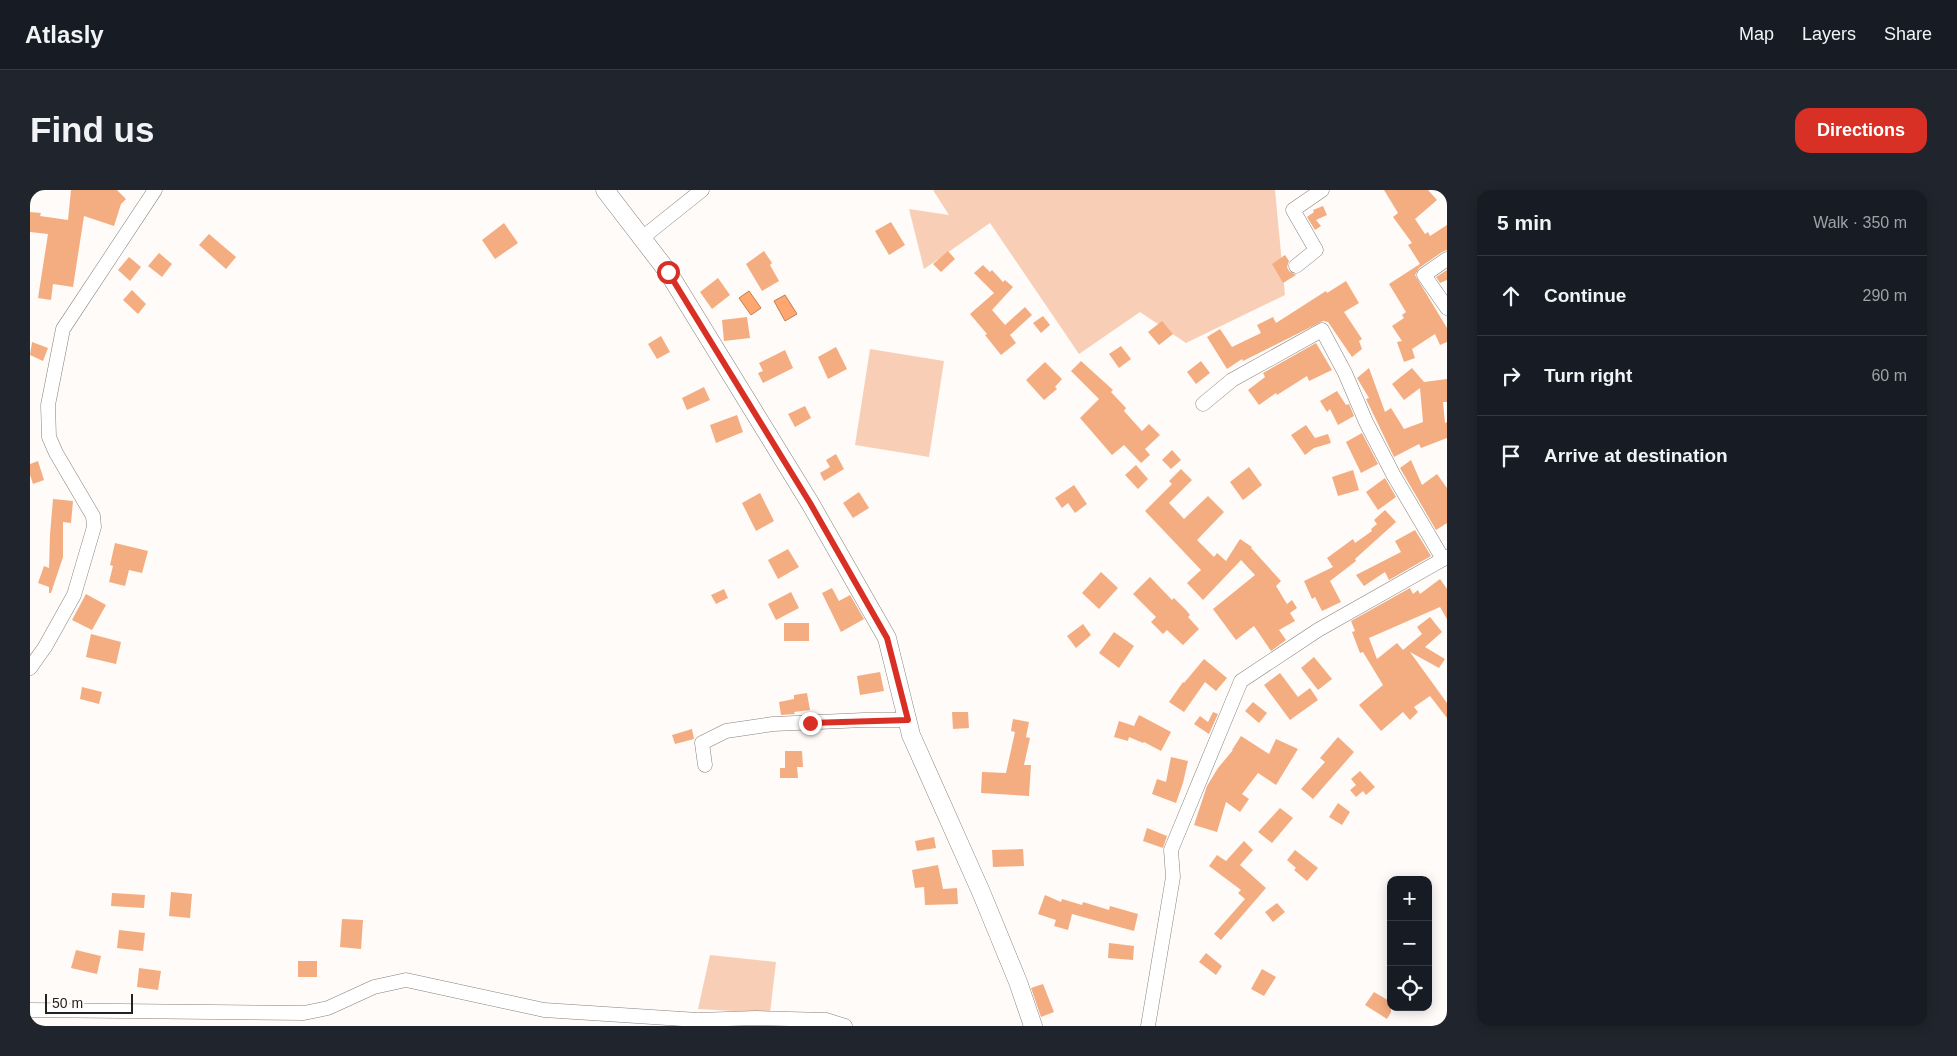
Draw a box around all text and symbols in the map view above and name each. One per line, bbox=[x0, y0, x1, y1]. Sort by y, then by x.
text: Atlasly bbox=[25, 21, 104, 48]
text: Map bbox=[1739, 24, 1774, 44]
text: Layers bbox=[1802, 24, 1856, 44]
text: Share bbox=[1884, 24, 1932, 44]
button: Directions bbox=[1795, 108, 1927, 153]
text: Find us bbox=[30, 110, 154, 149]
text: 5 min bbox=[1497, 211, 1552, 234]
text: Walk · 350 m bbox=[1813, 214, 1907, 231]
route start bbox=[657, 261, 680, 284]
icon: ahead bbox=[1497, 282, 1525, 310]
text: Continue bbox=[1544, 285, 1626, 306]
text: 290 m bbox=[1863, 287, 1907, 304]
icon: right bbox=[1497, 362, 1525, 390]
text: Turn right bbox=[1544, 365, 1632, 386]
text: 60 m bbox=[1871, 367, 1907, 384]
icon: arrive bbox=[1497, 442, 1525, 470]
text: Arrive at destination bbox=[1544, 445, 1728, 466]
route end bbox=[799, 712, 822, 735]
map controls bbox=[1387, 876, 1432, 1011]
button: + bbox=[1387, 876, 1432, 921]
button: − bbox=[1387, 921, 1432, 966]
button: locate bbox=[1387, 966, 1432, 1011]
scale bar bbox=[45, 991, 132, 1014]
text: 50 m bbox=[52, 995, 83, 1011]

